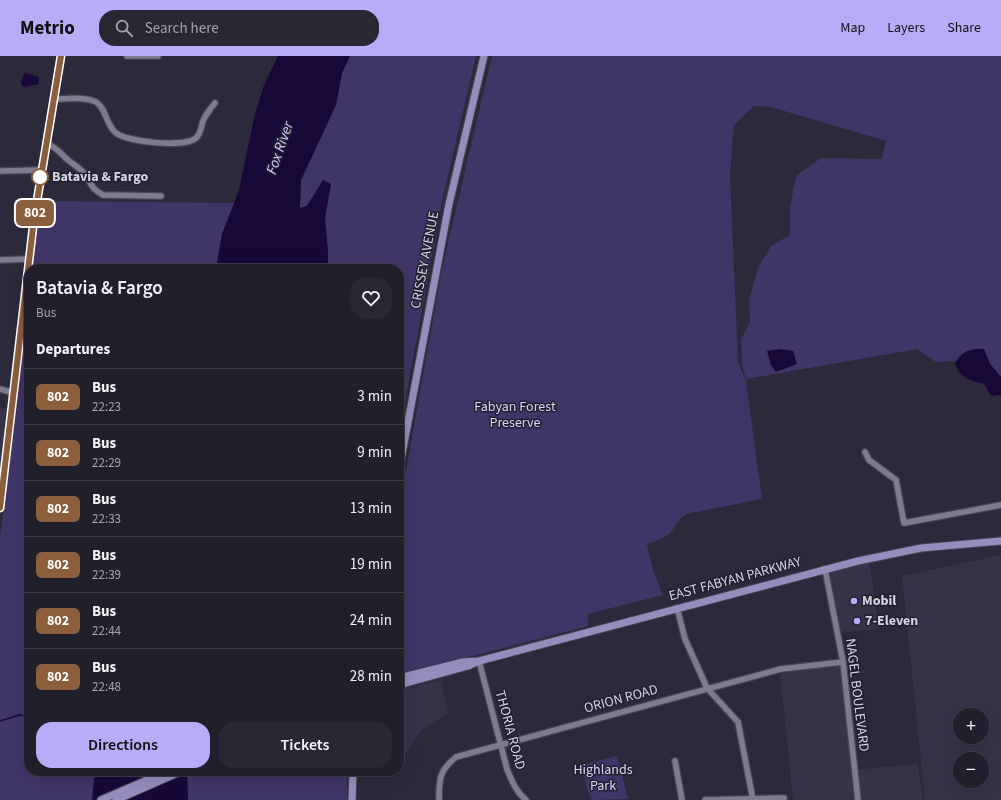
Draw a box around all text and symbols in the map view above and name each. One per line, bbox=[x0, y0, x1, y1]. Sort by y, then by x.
search box bbox=[99, 10, 379, 46]
text: Metrio bbox=[20, 15, 75, 42]
icon: search bbox=[113, 17, 135, 39]
text: Search here bbox=[145, 18, 219, 39]
text: Map bbox=[840, 18, 865, 38]
text: Layers bbox=[887, 18, 925, 38]
text: Share bbox=[947, 18, 981, 38]
water label: Fox River bbox=[261, 118, 299, 177]
place label: Batavia & Fargo bbox=[52, 167, 148, 187]
marker: Batavia & Fargo bbox=[31, 168, 49, 186]
line badge: 802 bbox=[12, 200, 58, 226]
text: 802 bbox=[24, 203, 46, 223]
street label: CRISSEY AVENUE bbox=[406, 210, 444, 310]
text: Batavia & Fargo bbox=[36, 275, 163, 302]
button: heart bbox=[350, 277, 392, 319]
text: Bus bbox=[36, 304, 56, 322]
text: Departures bbox=[36, 339, 110, 360]
text: Bus bbox=[92, 377, 116, 398]
text: 3 min bbox=[357, 386, 392, 407]
text: 802 bbox=[47, 387, 69, 407]
park label: Fabyan Forest Preserve bbox=[474, 397, 556, 433]
text: 22:23 bbox=[92, 398, 121, 416]
text: Bus bbox=[92, 433, 116, 454]
text: 9 min bbox=[357, 442, 392, 463]
text: 802 bbox=[47, 443, 69, 463]
text: 22:29 bbox=[92, 454, 121, 472]
text: Bus bbox=[92, 489, 116, 510]
text: 13 min bbox=[350, 498, 392, 519]
text: 802 bbox=[47, 499, 69, 519]
text: 22:33 bbox=[92, 510, 121, 528]
text: Bus bbox=[92, 545, 116, 566]
street label: EAST FABYAN PARKWAY bbox=[667, 552, 804, 606]
text: 19 min bbox=[350, 554, 392, 575]
text: 802 bbox=[47, 555, 69, 575]
text: 22:39 bbox=[92, 566, 121, 584]
place label: Mobil bbox=[862, 591, 896, 611]
marker: Mobil bbox=[849, 596, 859, 606]
text: Bus bbox=[92, 601, 116, 622]
text: 24 min bbox=[350, 610, 392, 631]
text: 802 bbox=[47, 611, 69, 631]
place label: 7-Eleven bbox=[865, 611, 918, 631]
marker: 7-Eleven bbox=[852, 616, 862, 626]
text: 22:44 bbox=[92, 622, 121, 640]
street label: NAGEL BOULEVARD bbox=[840, 637, 874, 753]
text: Bus bbox=[92, 657, 116, 678]
text: 28 min bbox=[350, 666, 392, 687]
text: 802 bbox=[47, 667, 69, 687]
text: 22:48 bbox=[92, 678, 121, 696]
street label: ORION ROAD bbox=[582, 680, 660, 718]
street label: THORIA ROAD bbox=[490, 688, 530, 772]
map controls bbox=[953, 708, 989, 788]
button: + bbox=[953, 708, 989, 744]
button: Directions bbox=[36, 722, 210, 768]
button: Tickets bbox=[218, 722, 392, 768]
button: − bbox=[953, 752, 989, 788]
park label: Highlands Park bbox=[573, 760, 633, 796]

